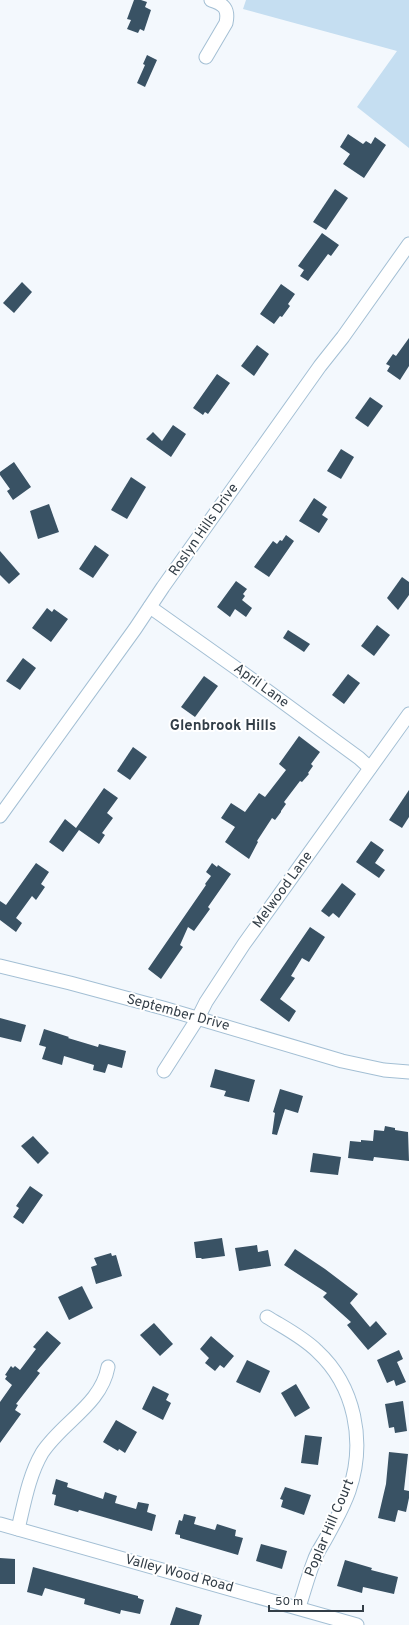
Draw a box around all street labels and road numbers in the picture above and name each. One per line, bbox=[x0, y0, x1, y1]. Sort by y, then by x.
street label: Roslyn Hills Drive bbox=[166, 480, 242, 580]
street label: April Lane bbox=[230, 660, 292, 712]
street label: Melwood Lane bbox=[249, 848, 317, 932]
street label: September Drive bbox=[125, 991, 231, 1035]
street label: Poplar Hill Court bbox=[302, 1477, 358, 1579]
street label: Valley Wood Road bbox=[123, 1551, 235, 1597]

